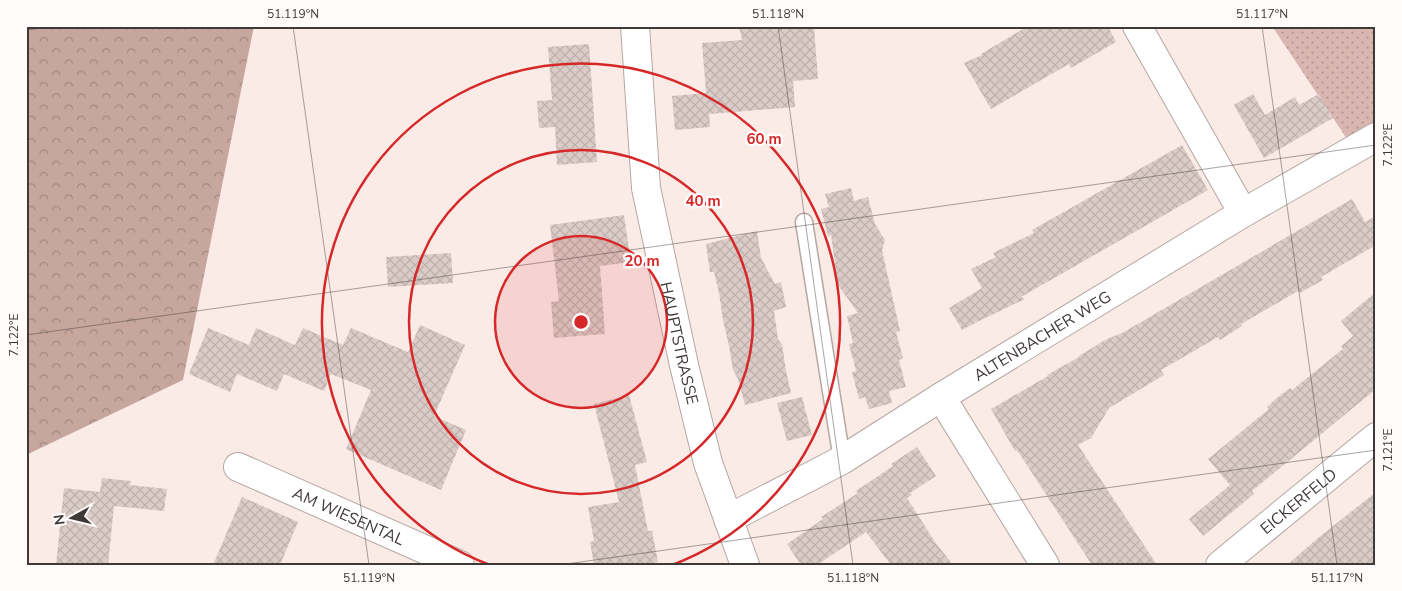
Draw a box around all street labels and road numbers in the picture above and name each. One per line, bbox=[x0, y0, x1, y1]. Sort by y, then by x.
street label: HAUPTSTRASSE bbox=[654, 280, 703, 407]
street label: ALTENBACHER WEG bbox=[970, 286, 1115, 387]
street label: EICKERFELD bbox=[1256, 464, 1342, 540]
street label: AM WIESENTAL bbox=[289, 482, 408, 551]

